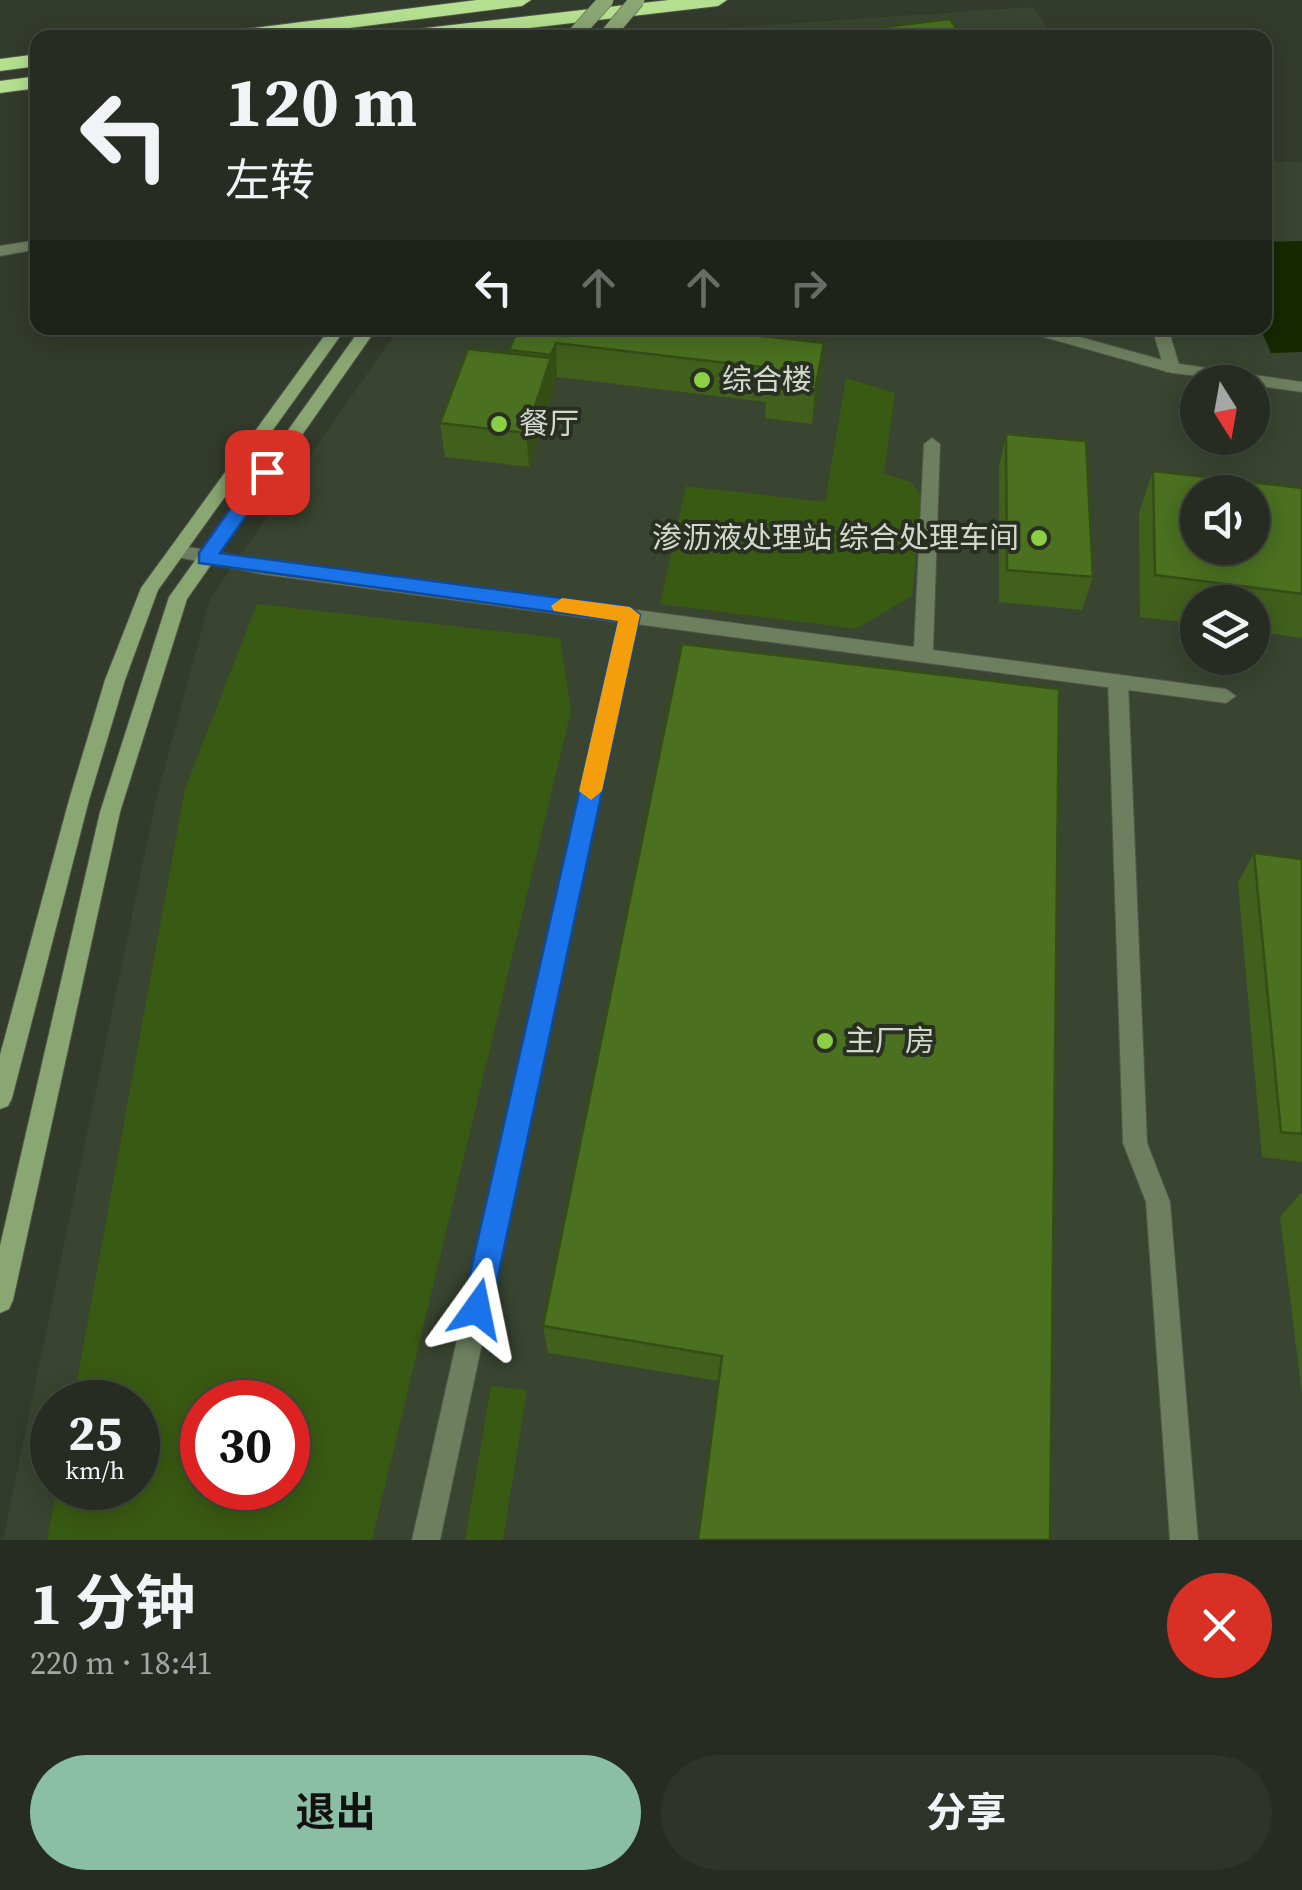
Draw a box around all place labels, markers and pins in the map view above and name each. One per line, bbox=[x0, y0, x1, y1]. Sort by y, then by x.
place label: 综合楼 bbox=[722, 359, 812, 400]
marker: 综合楼 bbox=[691, 369, 713, 391]
place label: 餐厅 bbox=[519, 403, 579, 444]
marker: 餐厅 bbox=[488, 413, 510, 435]
pin bbox=[225, 430, 310, 515]
place label: 渗沥液处理站 综合处理车间 bbox=[652, 517, 1019, 558]
marker: 渗沥液处理站 综合处理车间 bbox=[1028, 527, 1050, 549]
place label: 主厂房 bbox=[845, 1020, 935, 1061]
marker: 主厂房 bbox=[814, 1030, 836, 1052]

